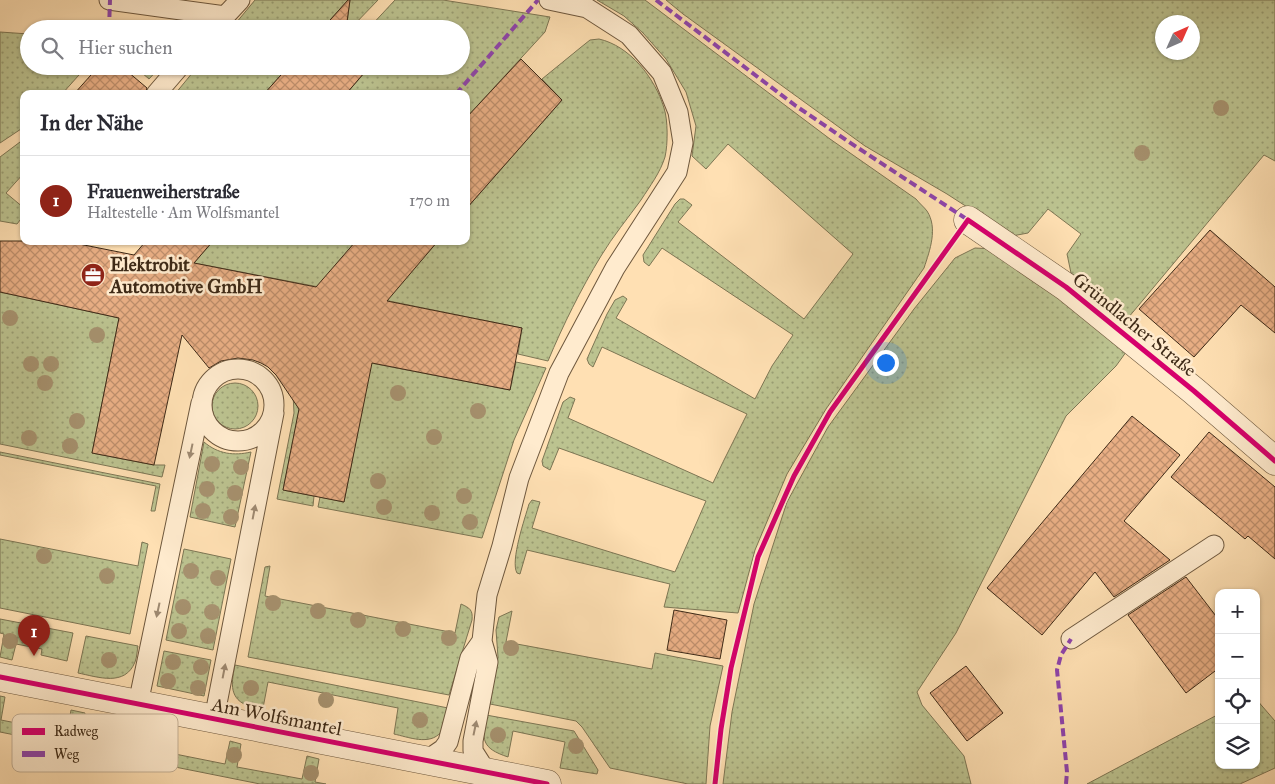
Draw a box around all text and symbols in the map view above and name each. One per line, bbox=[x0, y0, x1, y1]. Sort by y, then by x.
north arrow bbox=[1155, 15, 1200, 60]
search box bbox=[20, 20, 470, 75]
icon: search bbox=[38, 34, 66, 62]
text: Hier suchen bbox=[78, 36, 172, 59]
text: In der Nähe bbox=[40, 110, 143, 136]
text: Frauenweiherstraße bbox=[87, 180, 240, 203]
text: 1 bbox=[53, 191, 59, 210]
text: 170 m bbox=[409, 191, 450, 210]
text: Haltestelle · Am Wolfsmantel bbox=[87, 203, 279, 222]
place label: Elektrobit Automotive GmbH bbox=[108, 253, 263, 298]
office icon: Elektrobit Automotive GmbH bbox=[80, 262, 106, 288]
street label: Gründlacher Straße bbox=[1068, 267, 1201, 381]
your location bbox=[873, 350, 899, 376]
one-way arrow bbox=[187, 443, 195, 458]
one-way arrow bbox=[250, 504, 258, 519]
map controls bbox=[1215, 589, 1260, 769]
button: + bbox=[1215, 589, 1260, 634]
one-way arrow bbox=[154, 602, 162, 617]
pin: 1 bbox=[18, 615, 50, 656]
button: − bbox=[1215, 634, 1260, 679]
one-way arrow bbox=[220, 664, 228, 679]
button: locate bbox=[1215, 679, 1260, 724]
street label: Am Wolfsmantel bbox=[209, 692, 345, 741]
legend bbox=[12, 714, 178, 772]
one-way arrow bbox=[472, 720, 480, 736]
text: Radweg bbox=[54, 723, 99, 740]
button: layers bbox=[1215, 724, 1260, 769]
text: Weg bbox=[54, 746, 80, 763]

